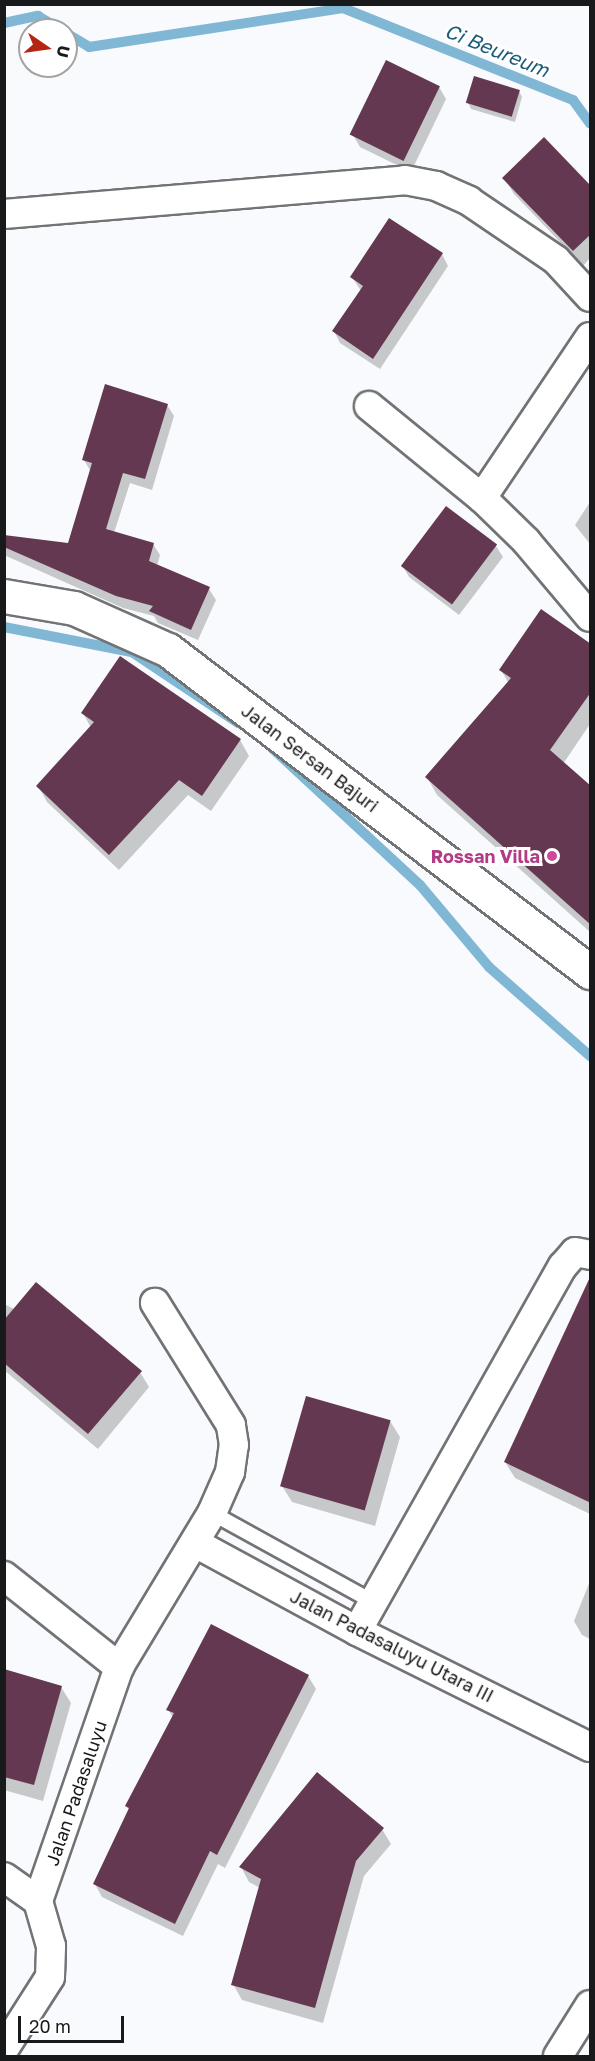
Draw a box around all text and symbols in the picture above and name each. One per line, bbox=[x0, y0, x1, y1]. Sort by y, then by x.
north arrow bbox=[18, 18, 78, 78]
water label: Ci Beureum bbox=[441, 18, 553, 82]
text: U bbox=[53, 44, 75, 60]
street label: Jalan Sersan Bajuri bbox=[237, 700, 383, 816]
place label: Rossan Villa bbox=[431, 845, 540, 867]
marker: Rossan Villa bbox=[545, 849, 559, 863]
street label: Jalan Padasaluyu Utara III bbox=[287, 1585, 497, 1707]
street label: Jalan Padasaluyu bbox=[41, 1718, 111, 1868]
scale bar bbox=[21, 2004, 128, 2042]
text: 20 m bbox=[29, 2015, 71, 2037]

